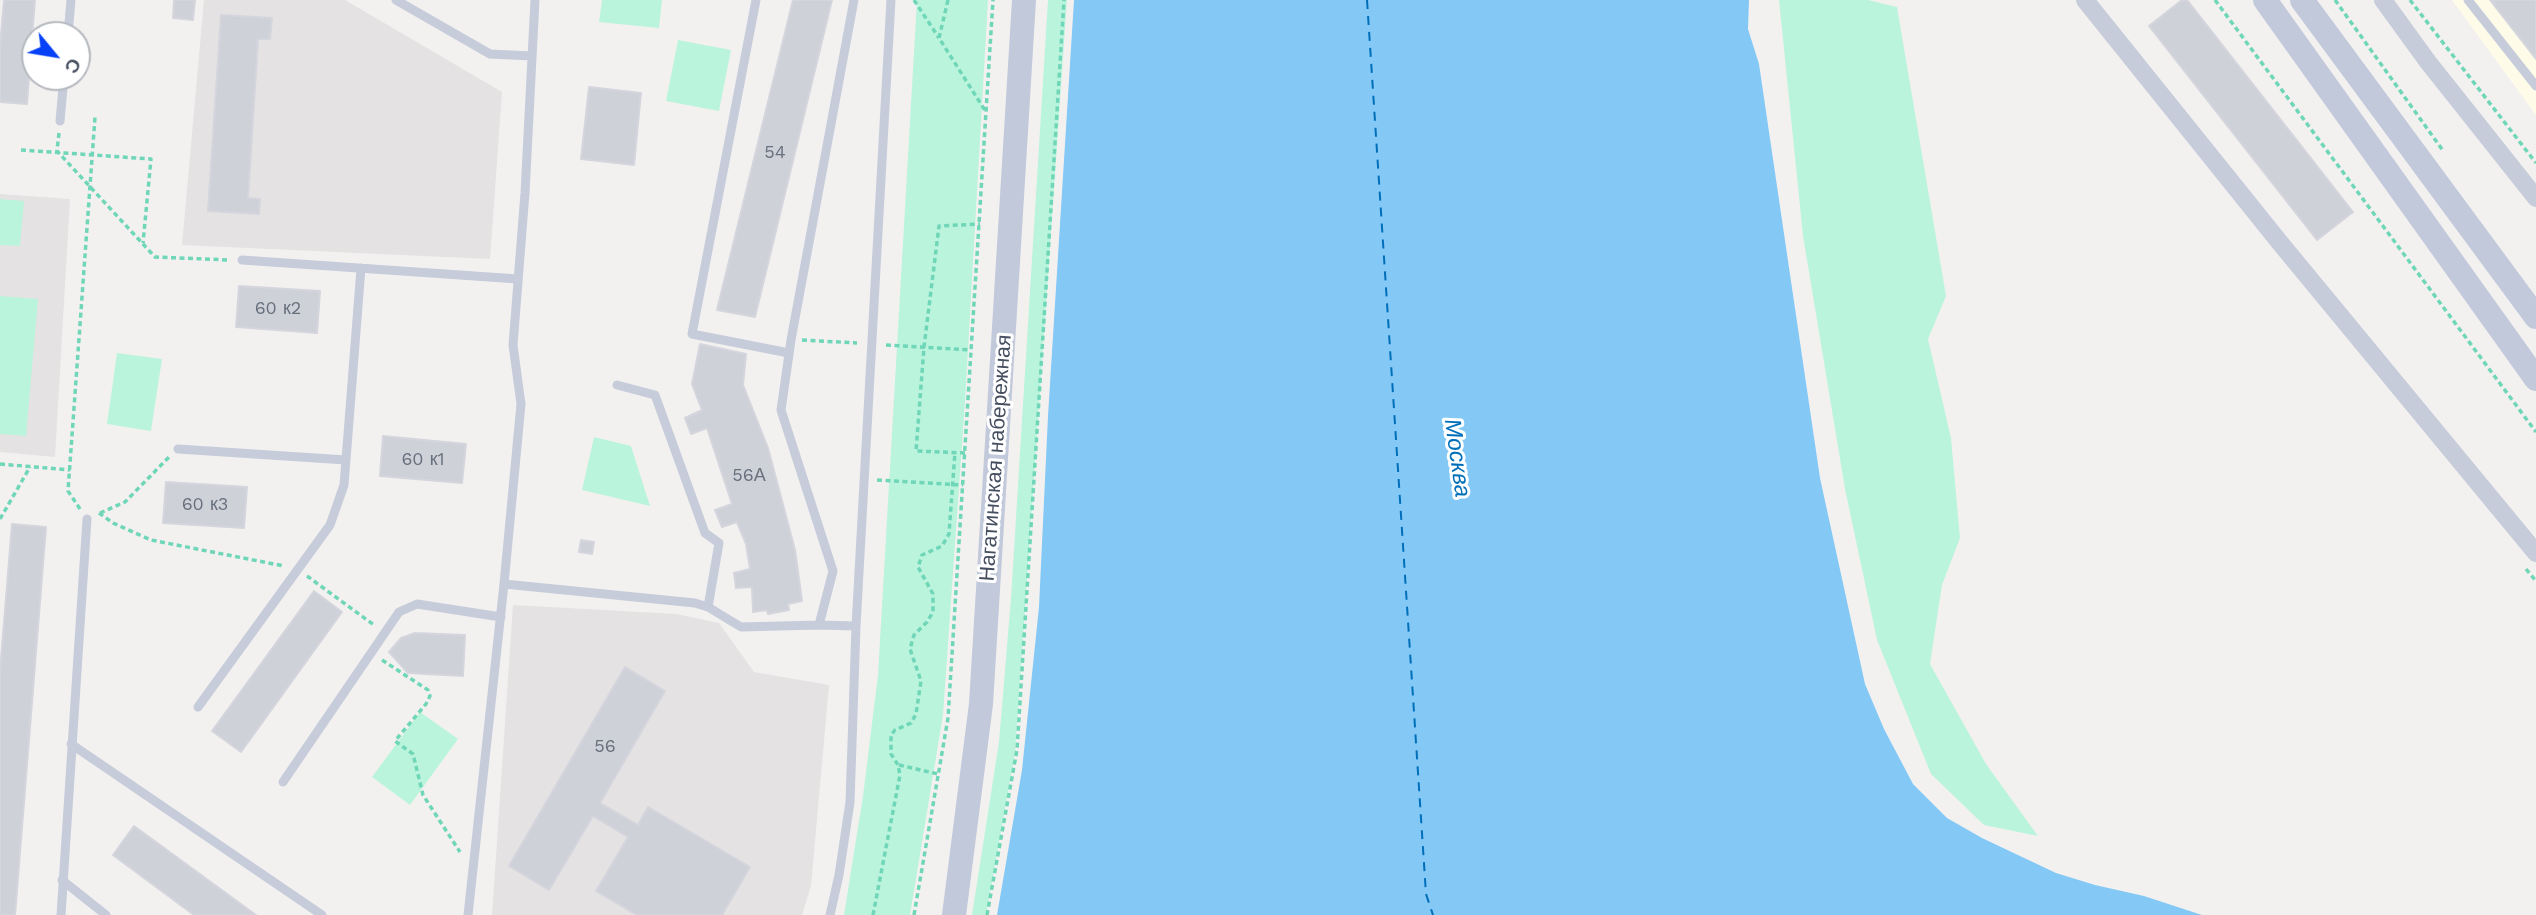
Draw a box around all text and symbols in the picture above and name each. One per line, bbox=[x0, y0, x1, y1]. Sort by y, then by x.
north arrow bbox=[21, 21, 91, 91]
text: С bbox=[59, 54, 86, 77]
house number: 54 bbox=[764, 142, 786, 164]
house number: 60 к2 bbox=[255, 298, 301, 320]
street label: Нагатинская набережная bbox=[975, 334, 1017, 582]
water label: Москва bbox=[1438, 417, 1476, 499]
house number: 60 к1 bbox=[401, 449, 445, 471]
house number: 56А bbox=[732, 465, 766, 487]
house number: 60 к3 bbox=[182, 494, 228, 516]
house number: 56 bbox=[594, 736, 616, 758]

